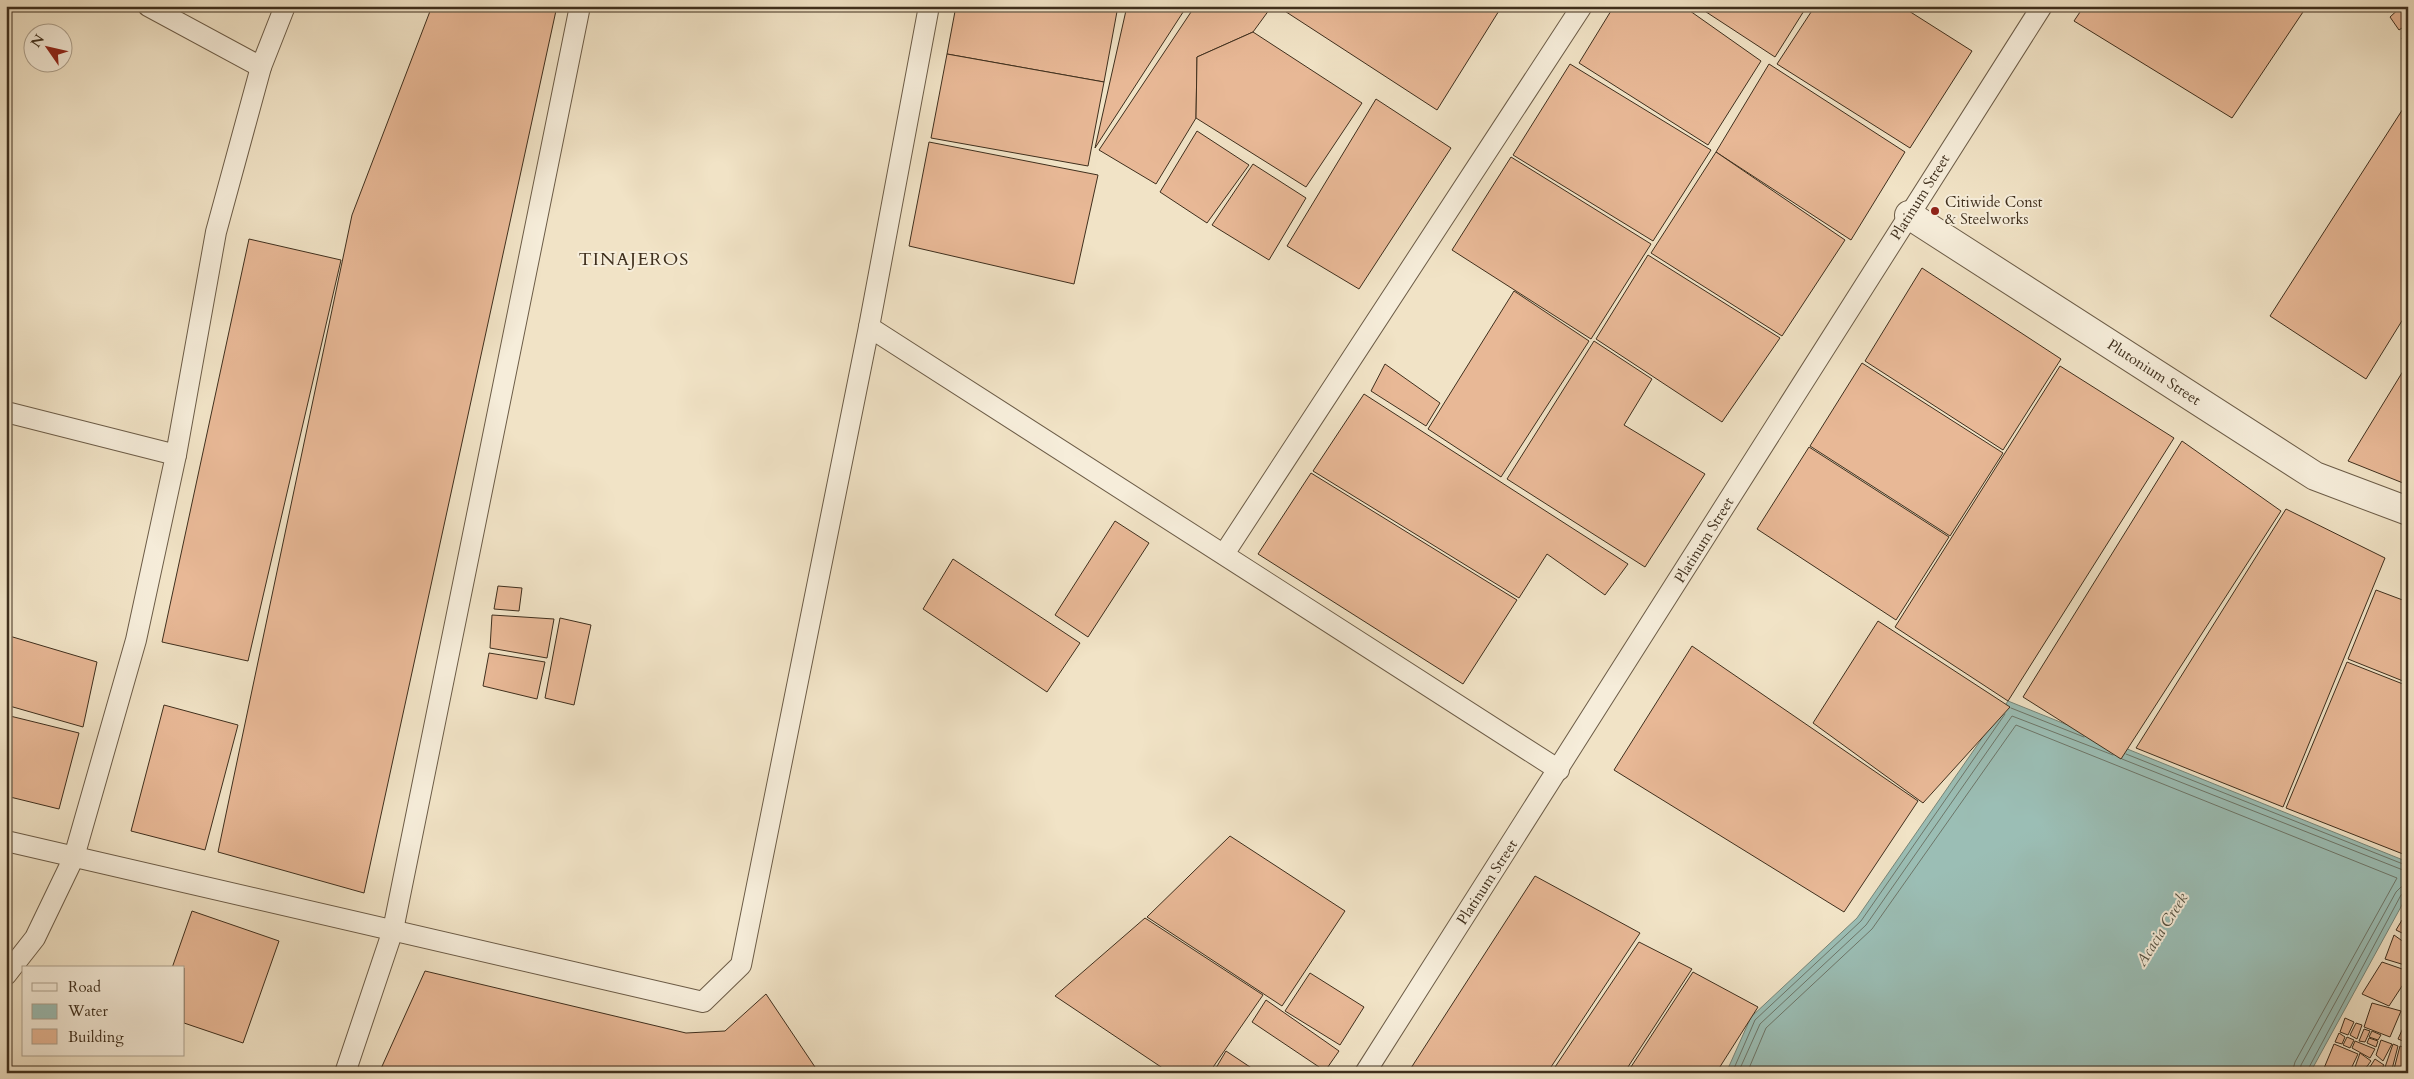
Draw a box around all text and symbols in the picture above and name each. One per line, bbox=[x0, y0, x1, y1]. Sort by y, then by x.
north arrow bbox=[22, 22, 72, 72]
text: N bbox=[26, 31, 49, 51]
street label: Platinum Street bbox=[1886, 150, 1954, 244]
place label: Citiwide Const & Steelworks bbox=[1945, 192, 2043, 229]
marker: Citiwide Const & Steelworks bbox=[1929, 205, 1941, 217]
district label: TINAJEROS bbox=[579, 247, 689, 272]
street label: Plutonium Street bbox=[2103, 334, 2205, 410]
street label: Platinum Street bbox=[1670, 493, 1738, 587]
street label: Platinum Street bbox=[1452, 835, 1522, 928]
water label: Acacia Creek bbox=[2130, 888, 2193, 971]
legend bbox=[22, 966, 185, 1056]
text: Road bbox=[68, 977, 101, 997]
text: Water bbox=[67, 1001, 109, 1021]
text: Building bbox=[68, 1027, 124, 1047]

